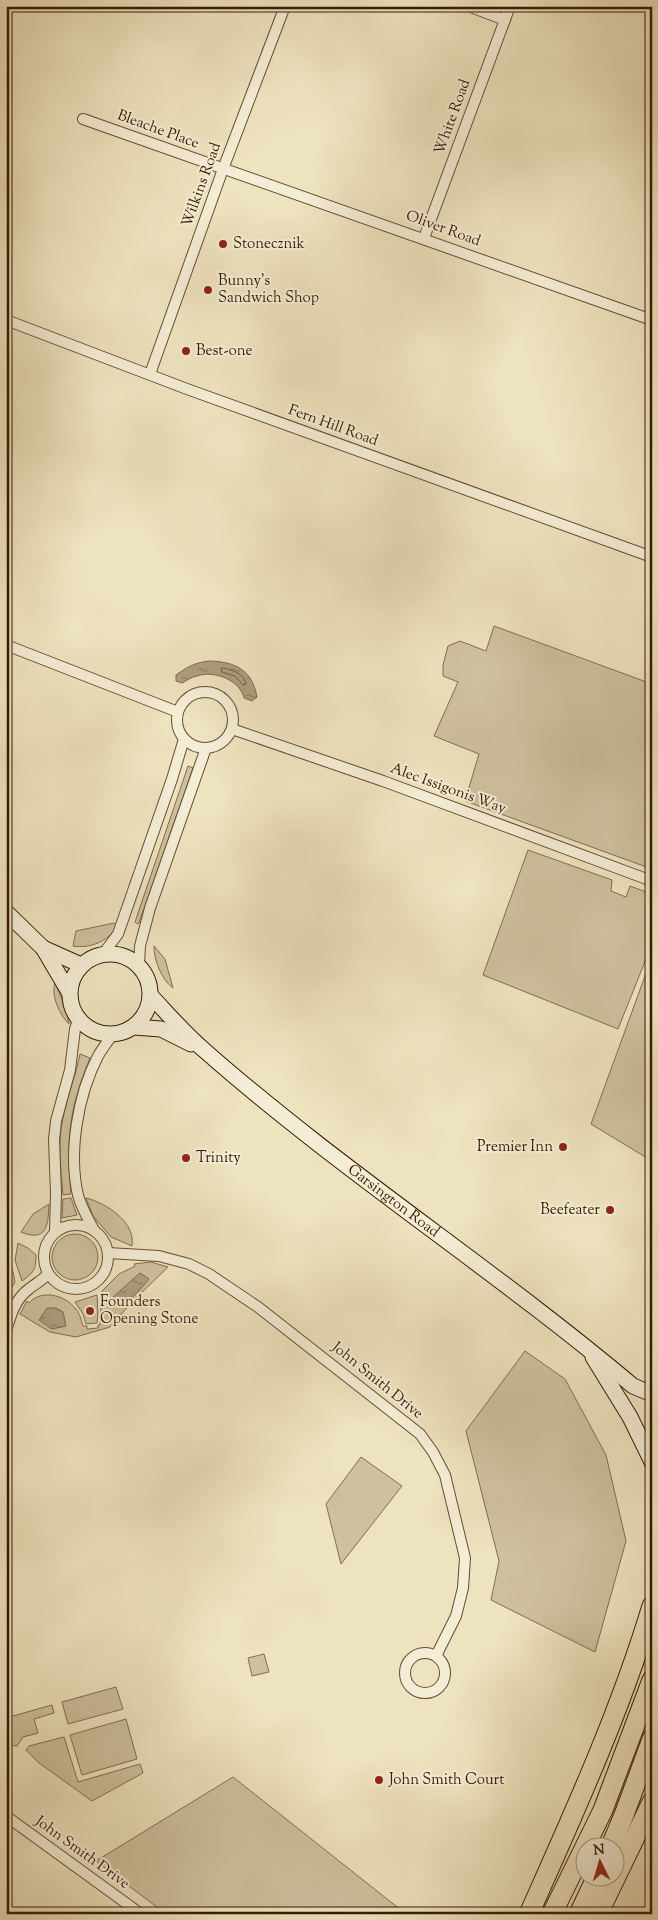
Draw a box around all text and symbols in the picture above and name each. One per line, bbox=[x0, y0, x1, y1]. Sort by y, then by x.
street label: White Road bbox=[430, 76, 476, 158]
street label: Bleache Place bbox=[114, 105, 202, 155]
street label: Wilkins Road bbox=[177, 139, 227, 230]
street label: Oliver Road bbox=[403, 206, 484, 252]
place label: Stonecznik bbox=[233, 234, 305, 255]
marker: Stonecznik bbox=[217, 238, 229, 250]
place label: Bunny's Sandwich Shop bbox=[218, 271, 319, 309]
marker: Bunny's Sandwich Shop bbox=[202, 284, 214, 296]
place label: Best-one bbox=[196, 341, 252, 362]
marker: Best-one bbox=[180, 345, 192, 357]
street label: Fern Hill Road bbox=[285, 400, 381, 452]
street label: Alec Issigonis Way bbox=[387, 758, 509, 820]
place label: Premier Inn bbox=[477, 1137, 553, 1158]
marker: Premier Inn bbox=[557, 1141, 569, 1153]
place label: Trinity bbox=[196, 1148, 241, 1169]
marker: Trinity bbox=[180, 1152, 192, 1164]
street label: Garsington Road bbox=[343, 1160, 444, 1243]
place label: Beefeater bbox=[540, 1200, 600, 1221]
marker: Beefeater bbox=[604, 1204, 616, 1216]
place label: Founders Opening Stone bbox=[100, 1292, 198, 1330]
marker: Founders Opening Stone bbox=[84, 1305, 96, 1317]
street label: John Smith Drive bbox=[326, 1337, 427, 1424]
place label: John Smith Court bbox=[388, 1770, 504, 1791]
marker: John Smith Court bbox=[373, 1774, 385, 1786]
street label: John Smith Drive bbox=[30, 1811, 134, 1894]
north arrow bbox=[576, 1838, 626, 1888]
text: N bbox=[593, 1841, 605, 1861]

